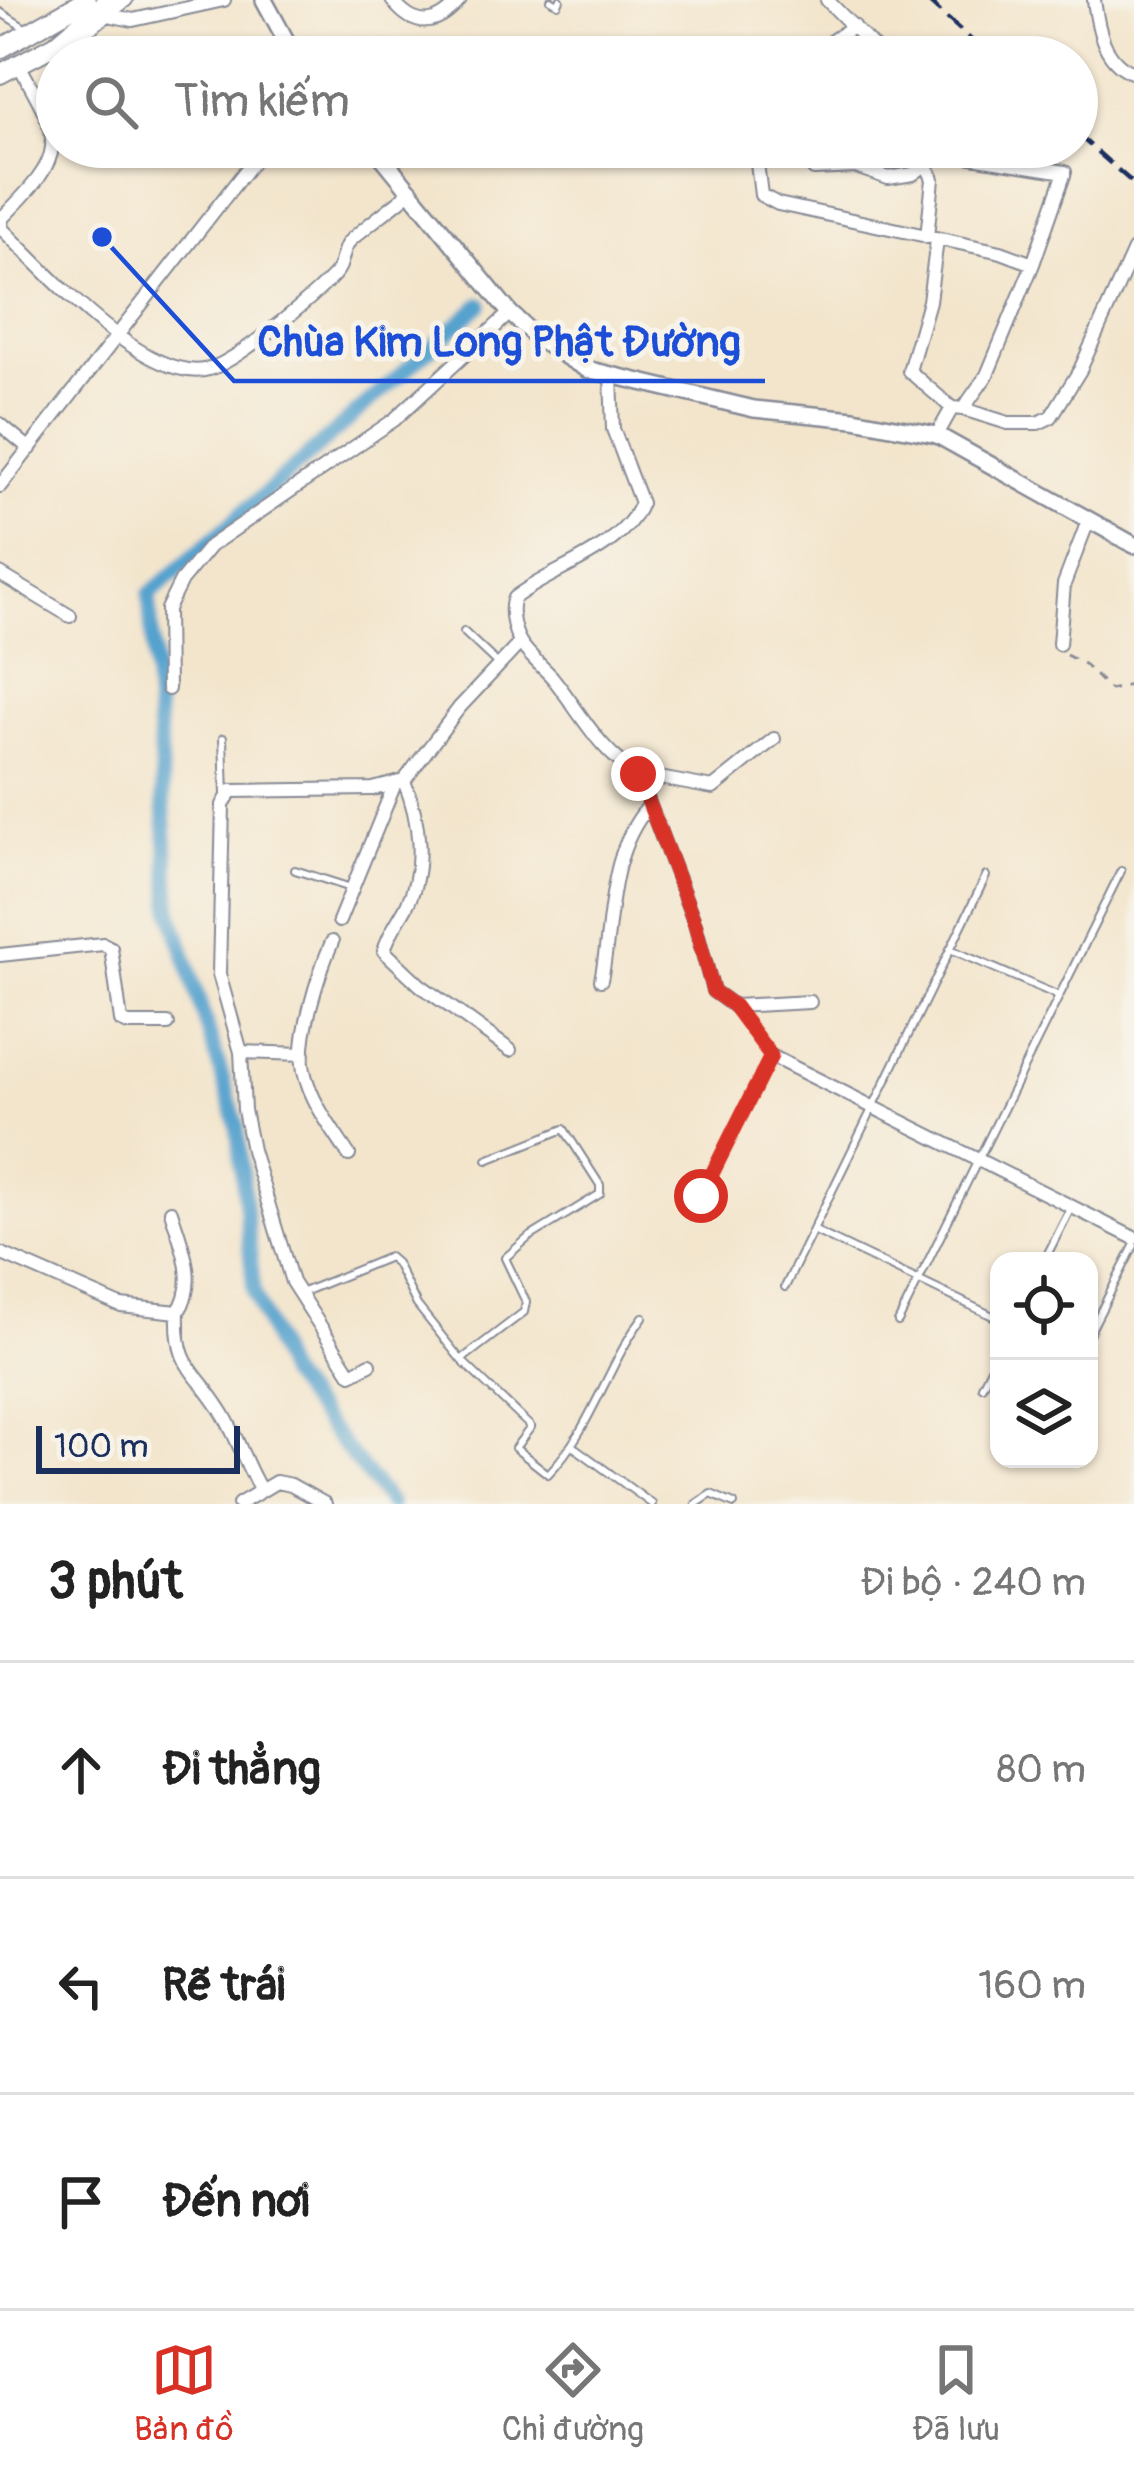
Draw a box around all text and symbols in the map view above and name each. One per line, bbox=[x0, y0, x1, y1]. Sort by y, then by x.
search box bbox=[36, 36, 1098, 168]
icon: search bbox=[78, 69, 144, 135]
text: Tìm kiếm bbox=[174, 74, 350, 130]
callout: Chùa Kim Long Phật Đường bbox=[234, 303, 765, 381]
text: Chùa Kim Long Phật Đường bbox=[257, 317, 741, 369]
route end bbox=[611, 747, 665, 801]
route start bbox=[674, 1169, 728, 1223]
map controls bbox=[990, 1252, 1098, 1468]
button: locate bbox=[990, 1252, 1098, 1360]
button: layers bbox=[990, 1360, 1098, 1468]
scale bar bbox=[36, 1420, 240, 1473]
text: 100 m bbox=[54, 1426, 148, 1467]
text: 3 phút bbox=[48, 1550, 183, 1614]
text: Đi bộ · 240 m bbox=[860, 1558, 1086, 1607]
icon: ahead bbox=[48, 1737, 114, 1803]
text: Đi thẳng bbox=[162, 1742, 321, 1798]
text: 80 m bbox=[997, 1745, 1086, 1794]
icon: left bbox=[48, 1953, 114, 2019]
text: Rẽ trái bbox=[162, 1958, 285, 2014]
text: 160 m bbox=[978, 1961, 1086, 2010]
icon: arrive bbox=[48, 2169, 114, 2235]
text: Đến nơi bbox=[162, 2174, 309, 2230]
tab: Bản đồ bbox=[134, 2337, 234, 2450]
tab: Chỉ đường bbox=[502, 2337, 644, 2450]
tab: Đã lưu bbox=[912, 2337, 1000, 2450]

